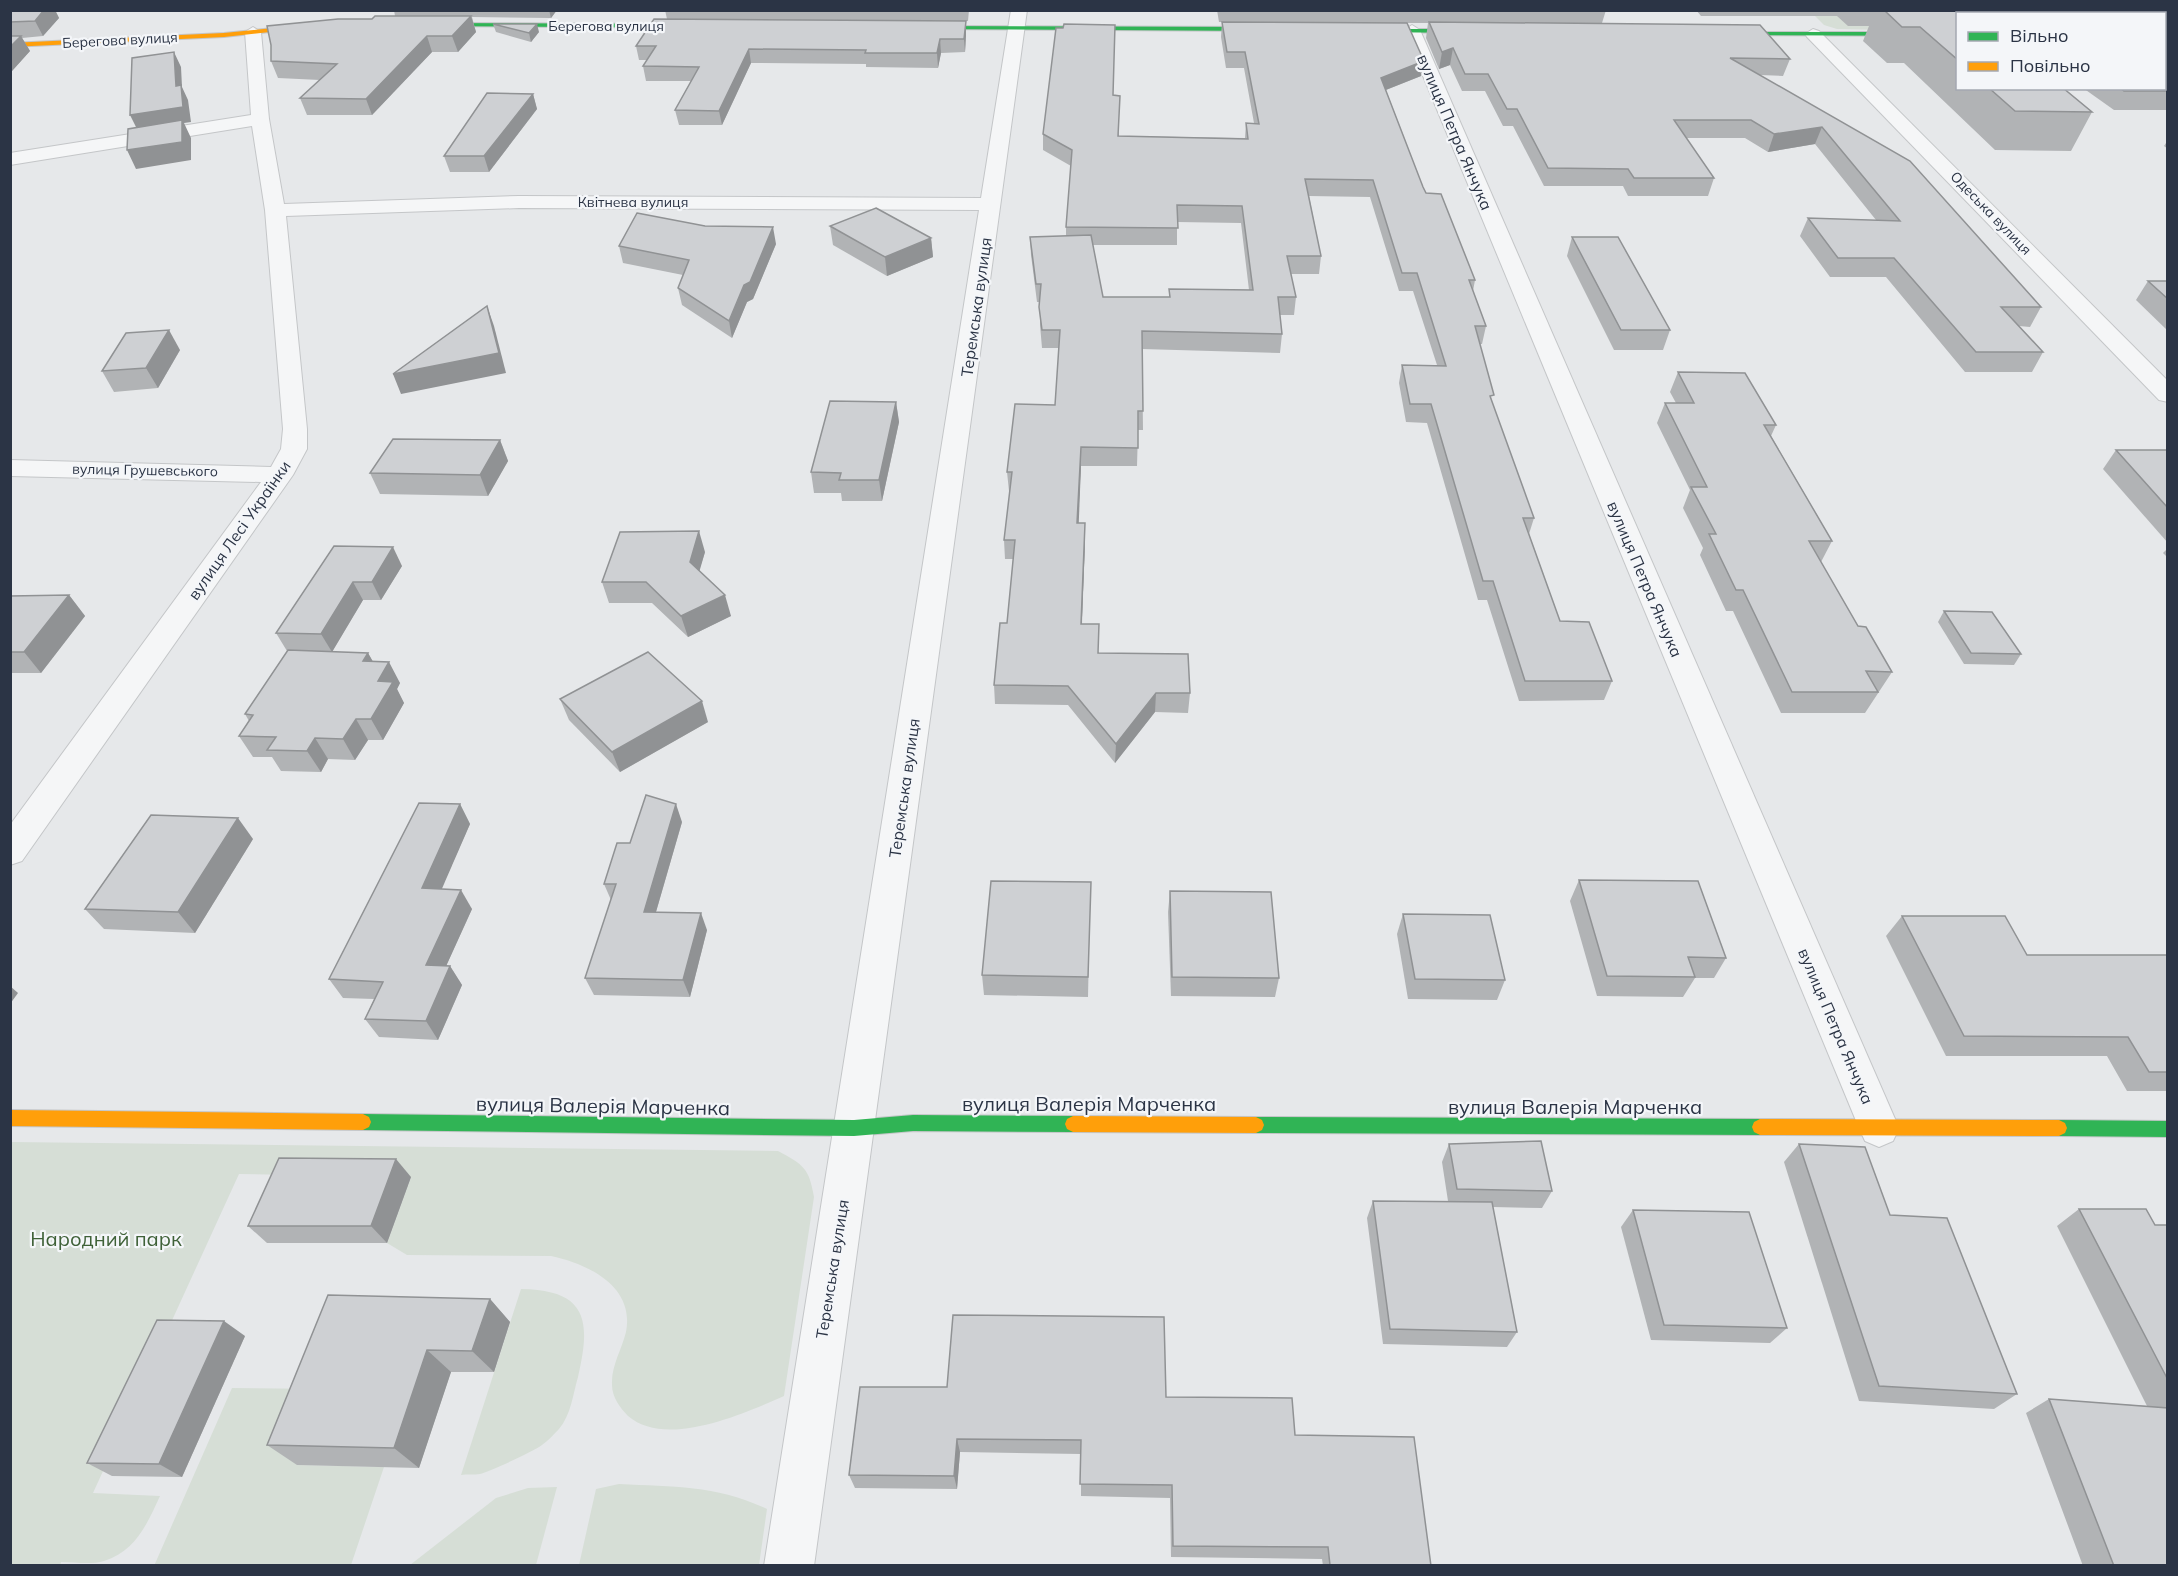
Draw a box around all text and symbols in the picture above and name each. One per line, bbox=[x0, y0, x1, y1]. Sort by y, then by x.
legend bbox=[1956, 12, 2166, 90]
street label: Берегова вулиця bbox=[548, 17, 664, 35]
text: Вільно bbox=[2010, 24, 2068, 47]
street label: Берегова вулиця bbox=[62, 28, 178, 52]
street label: вулиця Петра Янчука bbox=[1413, 51, 1497, 213]
text: Повільно bbox=[2010, 54, 2090, 77]
street label: Одеська вулиця bbox=[1947, 167, 2035, 259]
street label: Квітнева вулиця bbox=[578, 193, 688, 211]
street label: Теремська вулиця bbox=[956, 236, 996, 378]
street label: вулиця Лесі Українки bbox=[183, 456, 295, 604]
street label: вулиця Грушевського bbox=[72, 460, 218, 480]
street label: вулиця Петра Янчука bbox=[1603, 498, 1687, 660]
street label: Теремська вулиця bbox=[884, 717, 924, 859]
street label: вулиця Петра Янчука bbox=[1794, 945, 1878, 1107]
street label: вулиця Валерія Марченка bbox=[476, 1091, 730, 1120]
street label: вулиця Валерія Марченка bbox=[962, 1091, 1216, 1116]
street label: вулиця Валерія Марченка bbox=[1448, 1094, 1702, 1119]
street label: Теремська вулиця bbox=[811, 1198, 853, 1340]
park label: Народний парк bbox=[30, 1226, 182, 1251]

